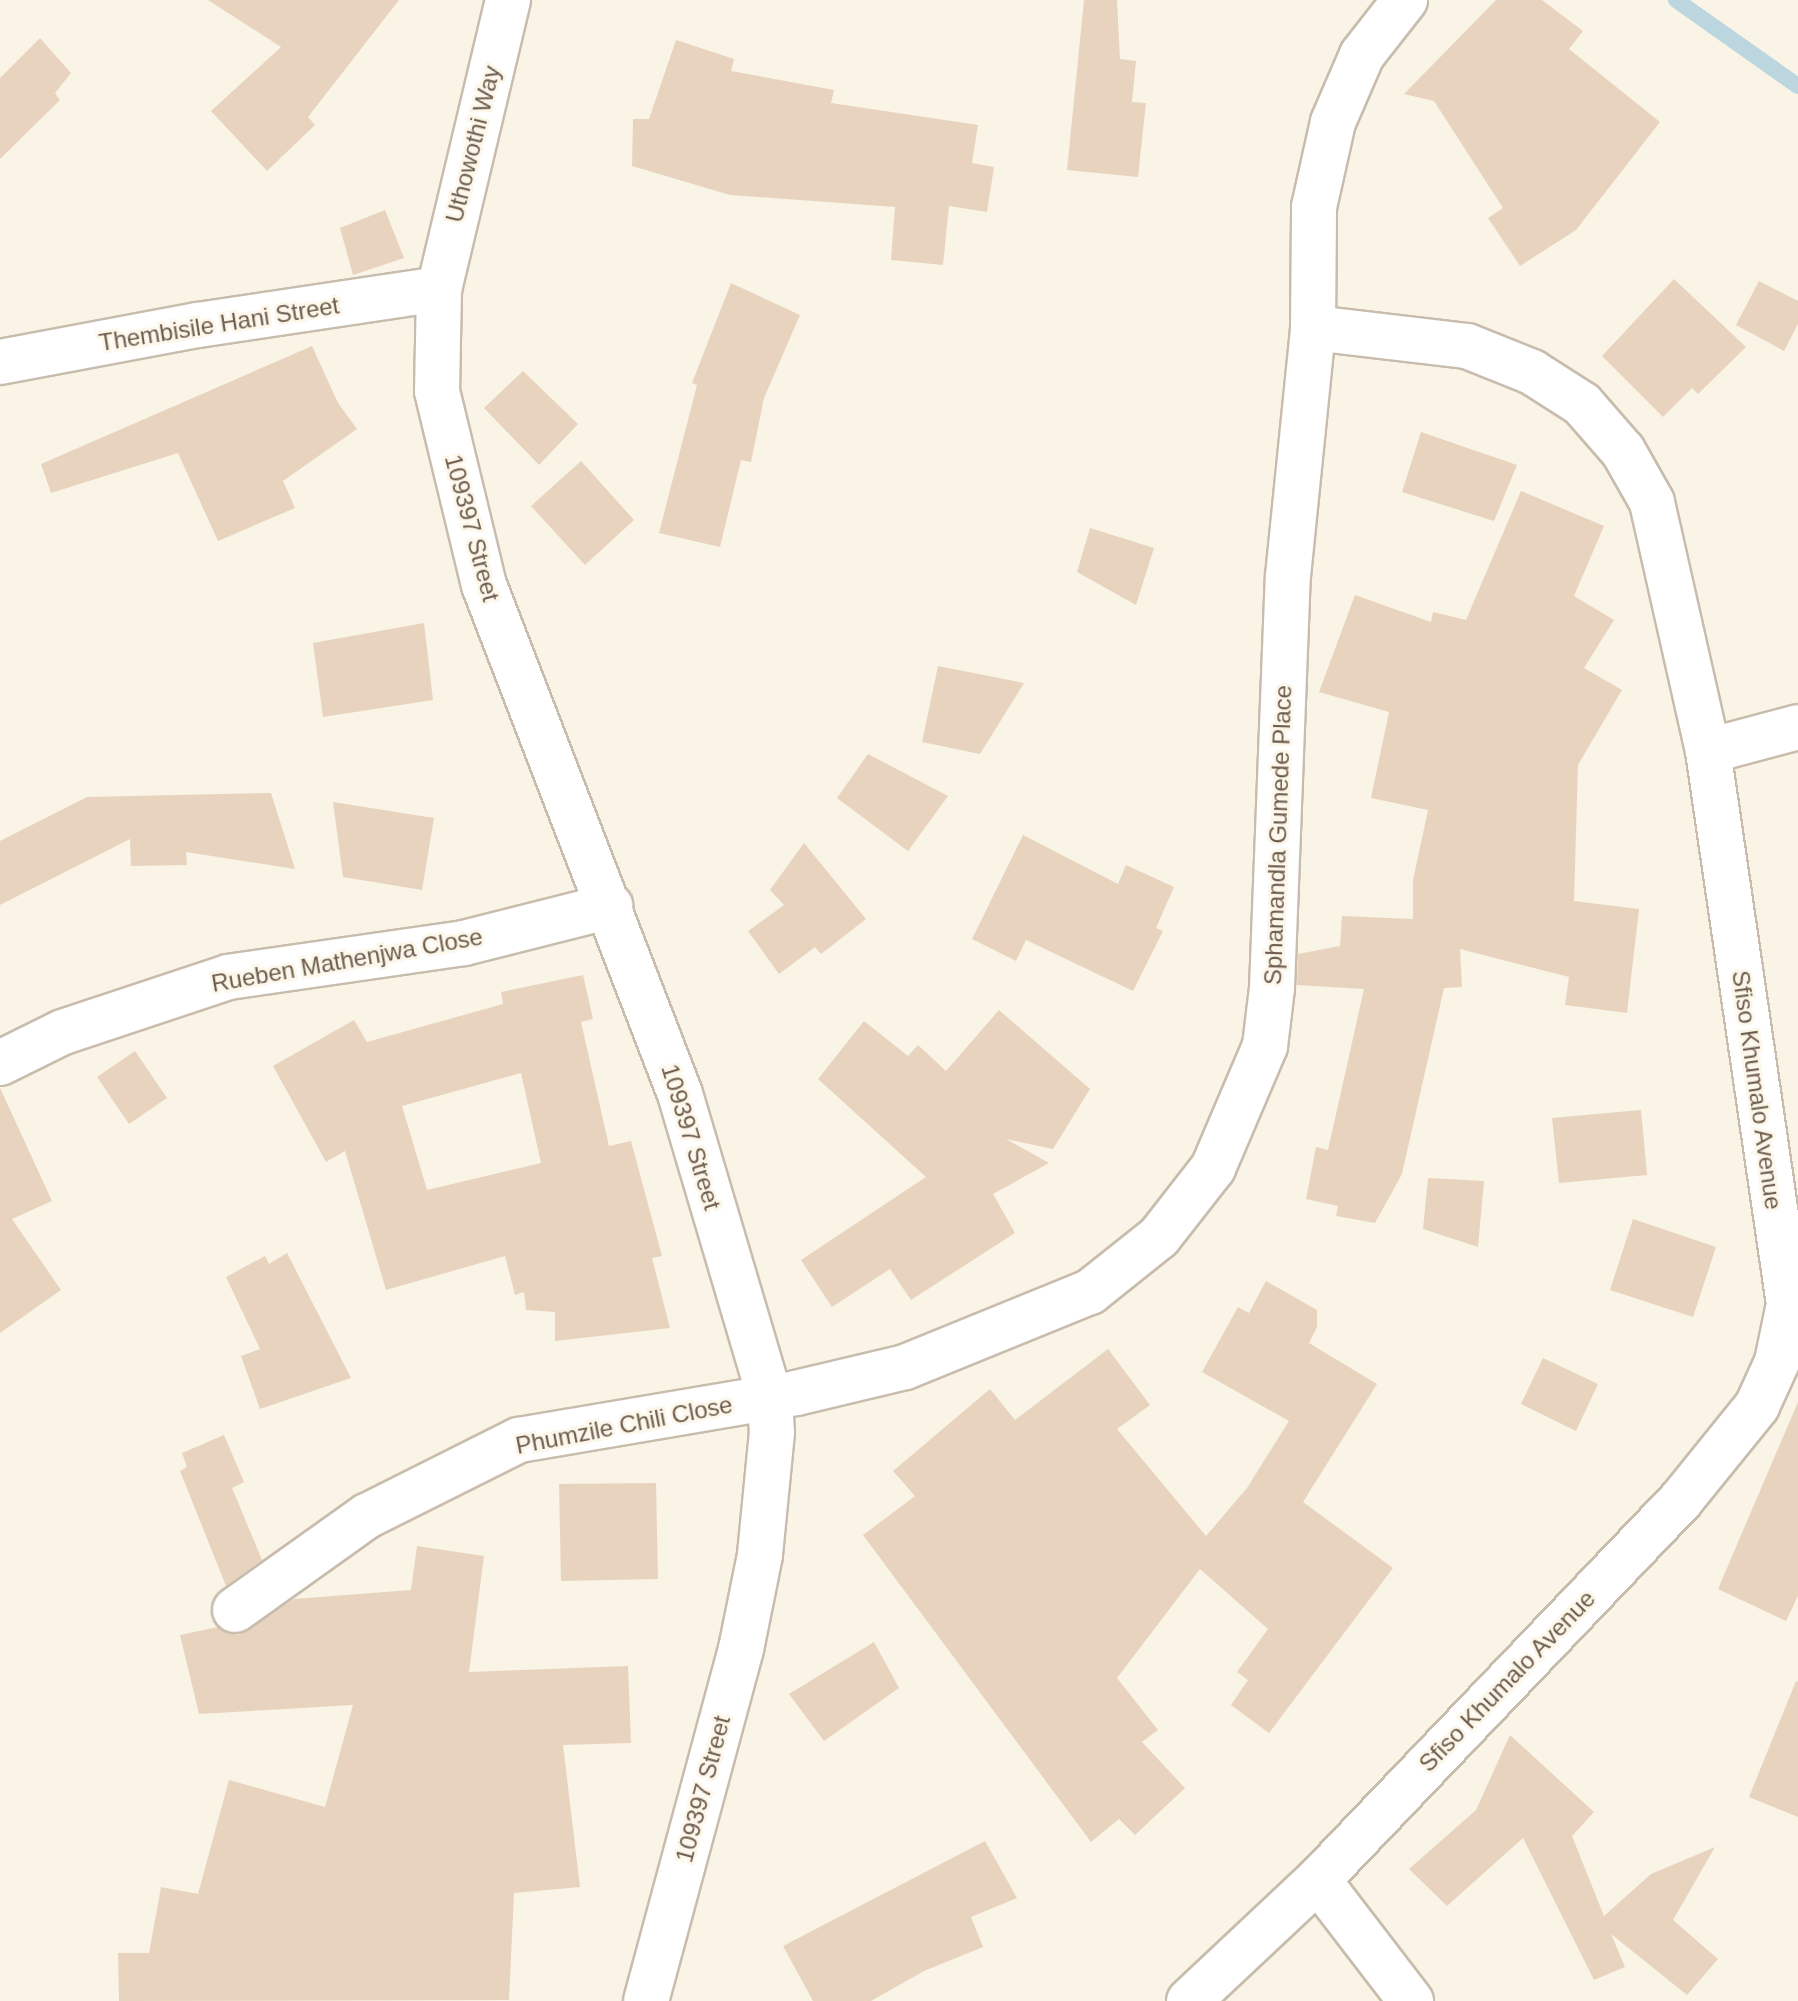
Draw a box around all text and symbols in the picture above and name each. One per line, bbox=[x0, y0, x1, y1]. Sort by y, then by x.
street label: Uthowothi Way bbox=[440, 63, 506, 225]
street label: Thembisile Hani Street bbox=[97, 291, 341, 357]
street label: 109397 Street bbox=[439, 451, 505, 605]
street label: Sphamandla Gumede Place bbox=[1258, 684, 1298, 986]
street label: Rueben Mathenjwa Close bbox=[209, 922, 485, 998]
street label: Sfiso Khumalo Avenue bbox=[1726, 968, 1788, 1212]
street label: 109397 Street bbox=[655, 1061, 727, 1213]
street label: Phumzile Chili Close bbox=[513, 1390, 735, 1460]
street label: Sfiso Khumalo Avenue bbox=[1412, 1584, 1602, 1778]
street label: 109397 Street bbox=[670, 1712, 736, 1866]

